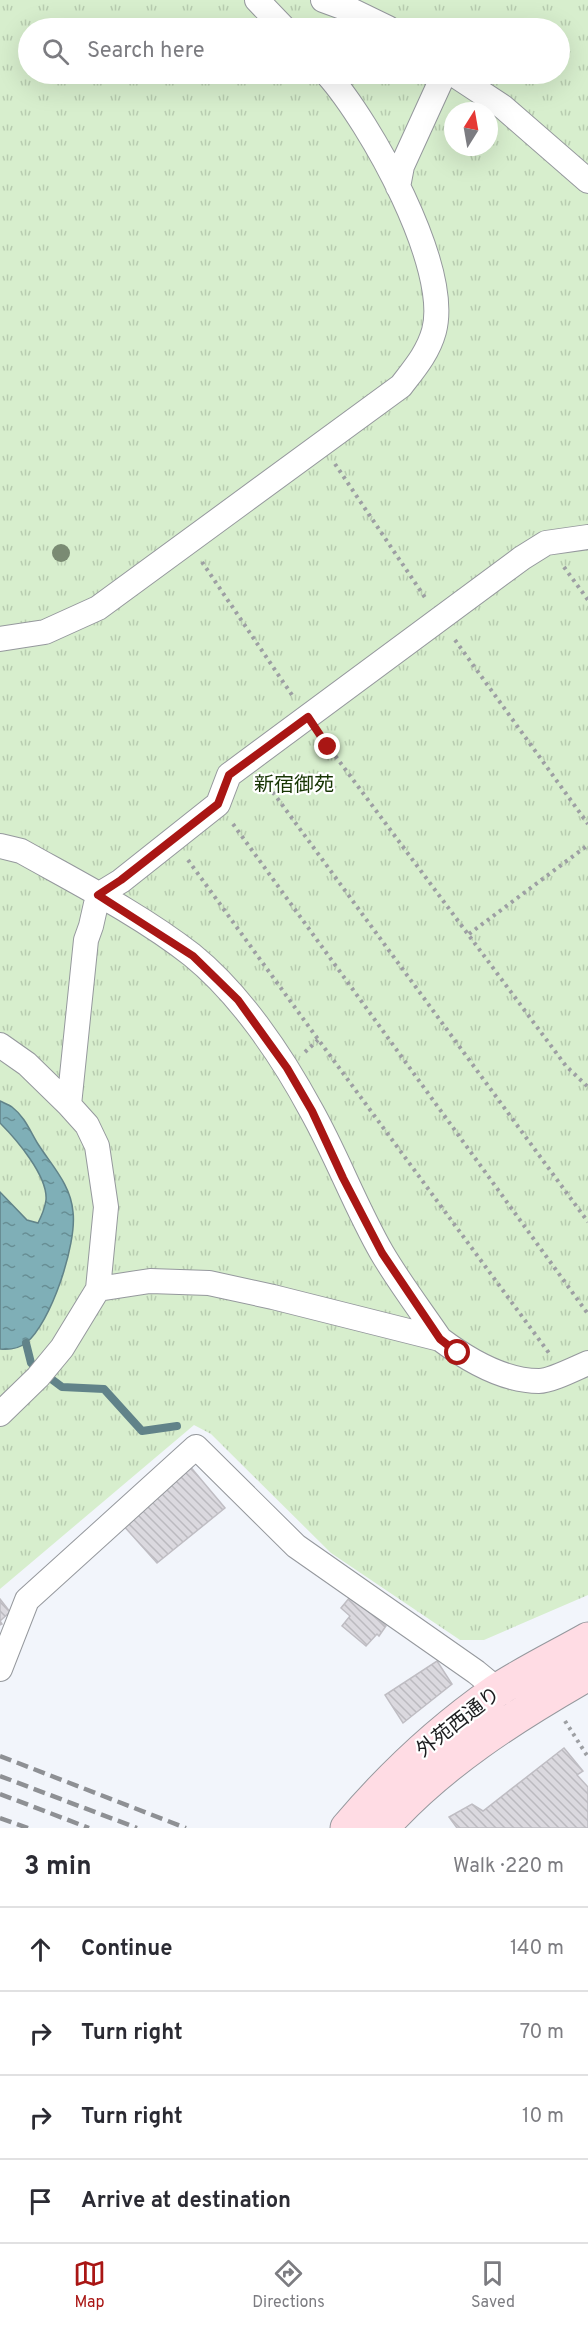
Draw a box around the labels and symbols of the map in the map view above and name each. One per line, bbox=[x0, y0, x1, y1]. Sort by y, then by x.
north arrow bbox=[444, 102, 498, 156]
route end bbox=[314, 733, 340, 759]
park label: 新宿御苑 bbox=[254, 773, 334, 799]
route start bbox=[444, 1339, 470, 1365]
street label: 外苑西通り bbox=[412, 1682, 506, 1764]

